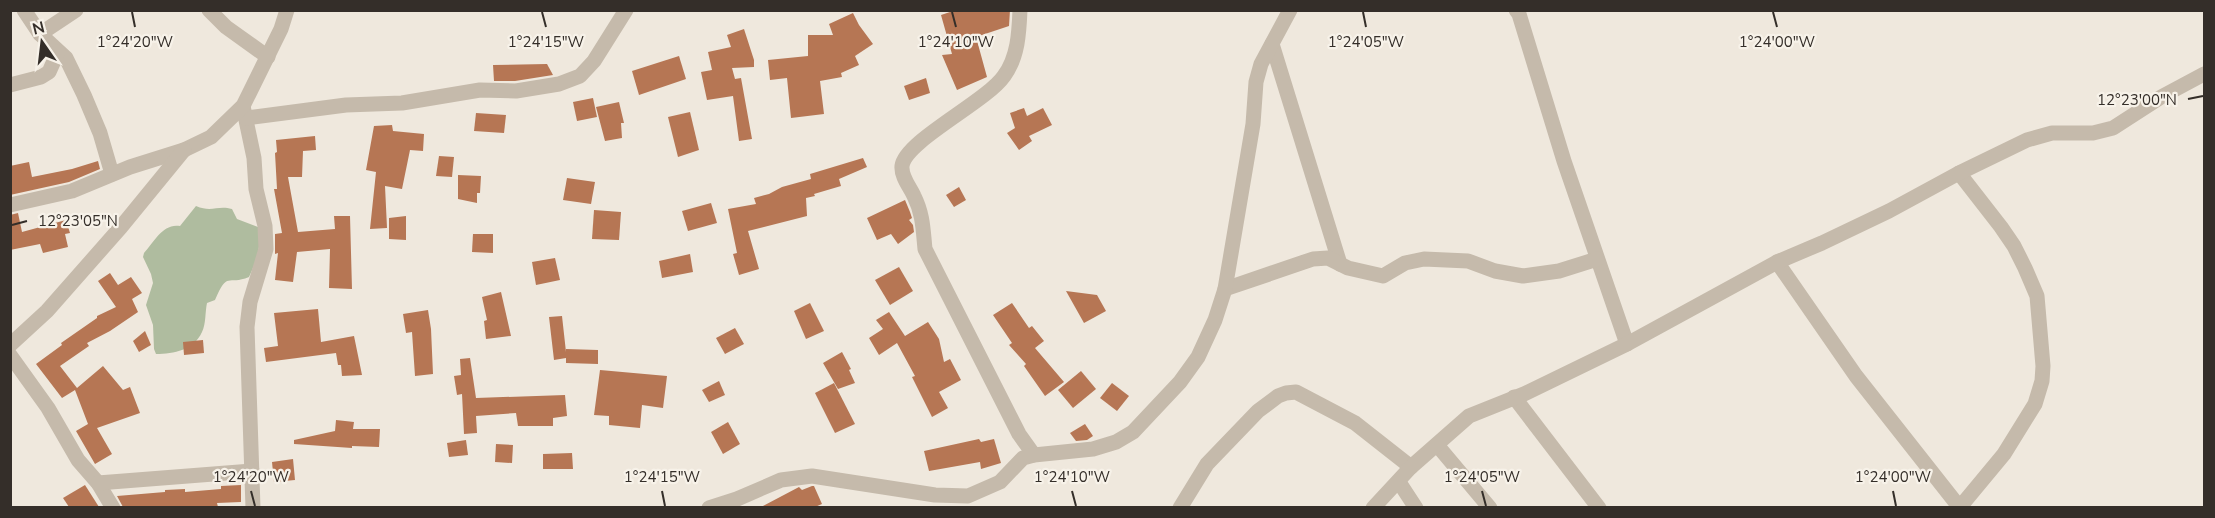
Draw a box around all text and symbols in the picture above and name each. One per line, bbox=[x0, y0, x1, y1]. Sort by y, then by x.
north arrow bbox=[12, 12, 72, 72]
text: N bbox=[30, 16, 47, 41]
text: 1°24'20"W bbox=[97, 32, 174, 52]
text: 1°24'15"W bbox=[508, 32, 585, 52]
text: 1°24'10"W bbox=[918, 32, 995, 52]
text: 1°24'05"W bbox=[1328, 32, 1405, 52]
text: 1°24'00"W bbox=[1739, 32, 1816, 52]
text: 12°23'00"N bbox=[2097, 90, 2177, 110]
text: 12°23'05"N bbox=[38, 211, 118, 231]
text: 1°24'20"W bbox=[213, 467, 290, 487]
text: 1°24'15"W bbox=[624, 467, 701, 487]
text: 1°24'10"W bbox=[1034, 467, 1111, 487]
text: 1°24'05"W bbox=[1444, 467, 1521, 487]
text: 1°24'00"W bbox=[1855, 467, 1932, 487]

